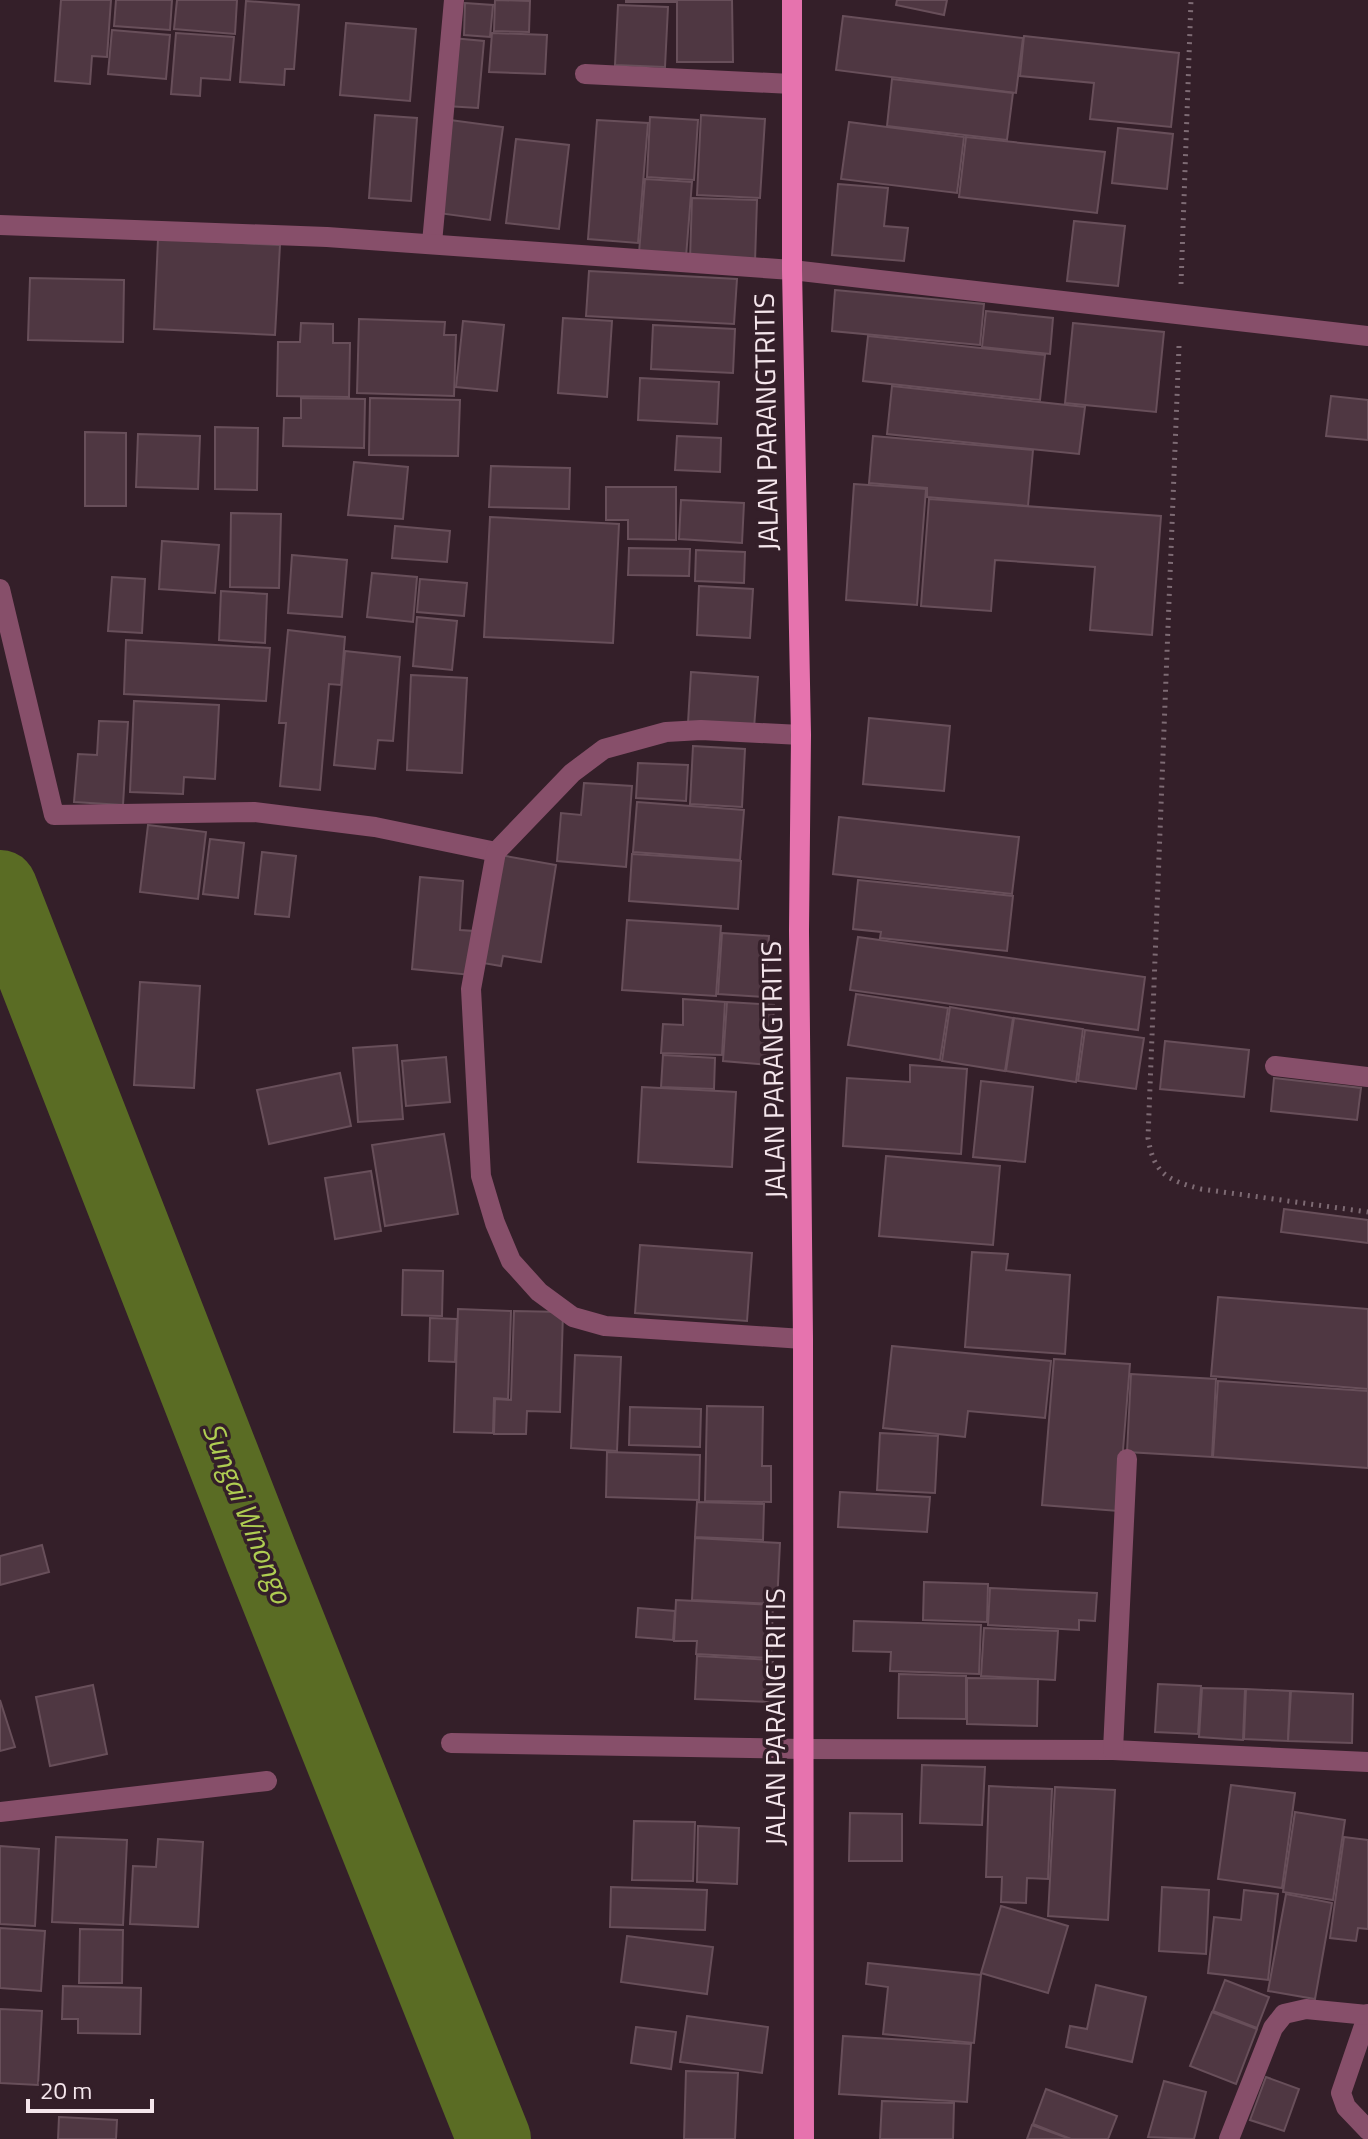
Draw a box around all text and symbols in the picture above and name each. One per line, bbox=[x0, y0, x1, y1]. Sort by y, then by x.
street label: JALAN PARANGTRITIS bbox=[742, 293, 789, 551]
street label: JALAN PARANGTRITIS bbox=[749, 941, 796, 1199]
water label: Sungai Winongo bbox=[191, 1415, 306, 1611]
street label: JALAN PARANGTRITIS bbox=[753, 1588, 796, 1846]
scale bar bbox=[28, 2063, 152, 2113]
text: 20 m bbox=[40, 2072, 92, 2108]

